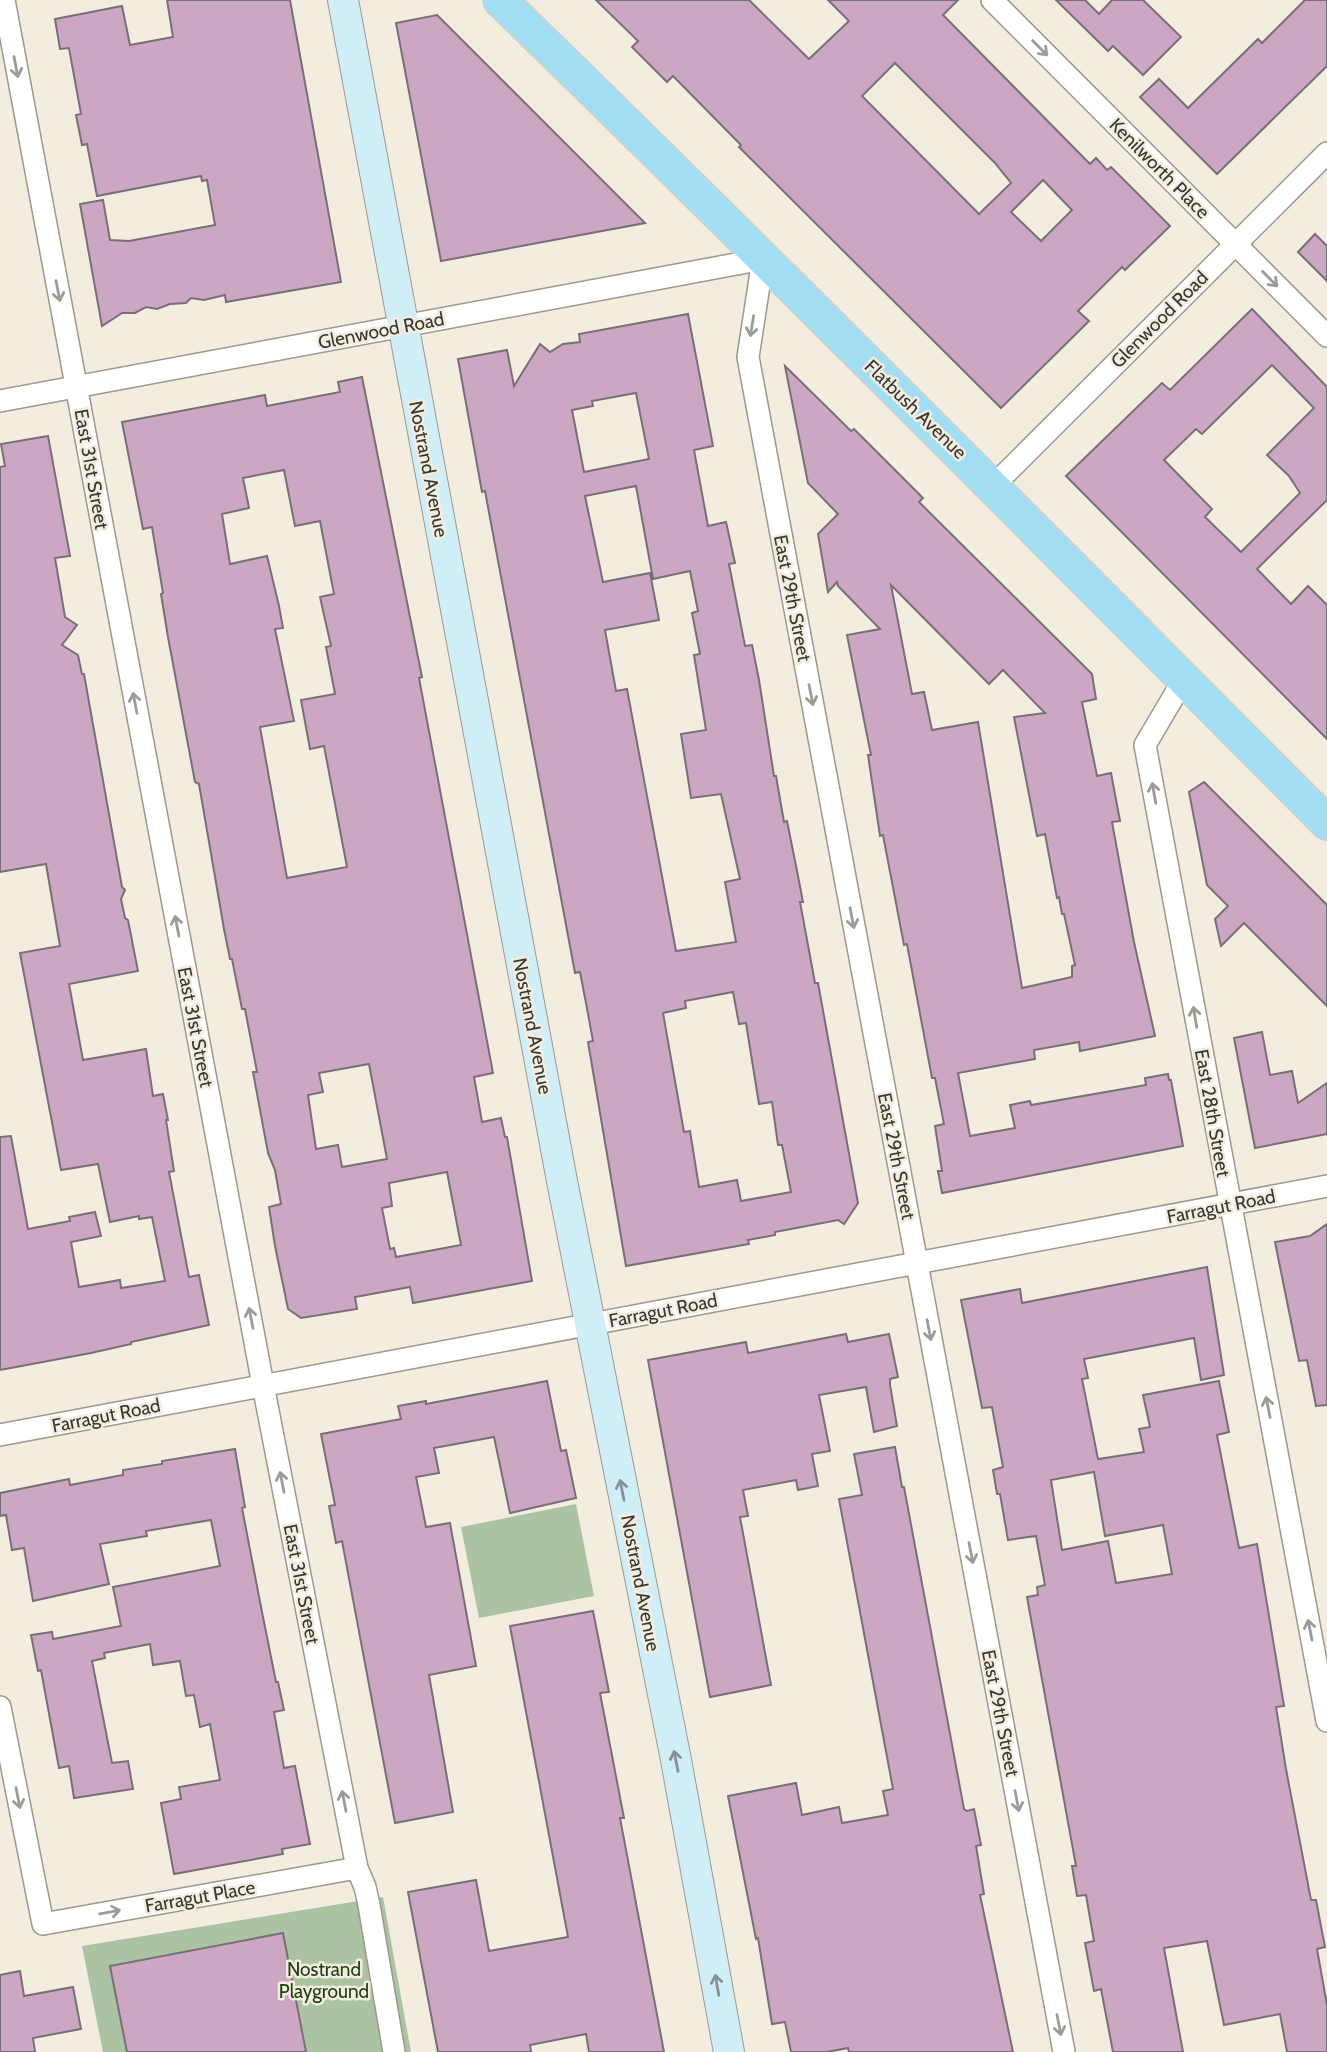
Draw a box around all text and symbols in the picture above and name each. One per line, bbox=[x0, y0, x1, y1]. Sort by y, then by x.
one-way arrow bbox=[1032, 40, 1049, 57]
one-way arrow bbox=[10, 55, 23, 78]
street label: Kenilworth Place bbox=[1105, 113, 1215, 224]
street label: Glenwood Road bbox=[1106, 266, 1213, 373]
one-way arrow bbox=[1261, 270, 1278, 287]
one-way arrow bbox=[52, 279, 66, 302]
street label: Glenwood Road bbox=[316, 307, 446, 354]
one-way arrow bbox=[745, 314, 758, 337]
street label: Flatbush Avenue bbox=[860, 355, 972, 464]
street label: Nostrand Avenue bbox=[404, 399, 453, 540]
street label: East 31st Street bbox=[70, 407, 114, 532]
street label: East 29th Street bbox=[769, 533, 816, 664]
one-way arrow bbox=[804, 683, 818, 706]
one-way arrow bbox=[128, 692, 142, 715]
one-way arrow bbox=[1147, 782, 1160, 805]
one-way arrow bbox=[846, 906, 860, 929]
one-way arrow bbox=[170, 915, 184, 938]
street label: Nostrand Avenue bbox=[508, 956, 557, 1097]
street label: East 31st Street bbox=[173, 965, 219, 1090]
one-way arrow bbox=[1188, 1006, 1202, 1029]
street label: East 28th Street bbox=[1190, 1047, 1235, 1179]
street label: East 29th Street bbox=[873, 1091, 920, 1222]
street label: Farragut Road bbox=[1165, 1185, 1277, 1228]
street label: Farragut Road bbox=[607, 1289, 719, 1332]
one-way arrow bbox=[243, 1307, 257, 1330]
one-way arrow bbox=[923, 1318, 937, 1341]
street label: Farragut Road bbox=[50, 1394, 162, 1437]
one-way arrow bbox=[1261, 1396, 1274, 1419]
one-way arrow bbox=[274, 1471, 288, 1494]
one-way arrow bbox=[615, 1479, 629, 1502]
street label: Nostrand Avenue bbox=[616, 1513, 665, 1654]
street label: East 31st Street bbox=[279, 1522, 325, 1647]
one-way arrow bbox=[965, 1542, 978, 1564]
one-way arrow bbox=[1303, 1619, 1316, 1642]
street label: East 29th Street bbox=[977, 1648, 1024, 1779]
one-way arrow bbox=[669, 1750, 682, 1773]
one-way arrow bbox=[12, 1786, 25, 1809]
one-way arrow bbox=[1011, 1789, 1024, 1812]
one-way arrow bbox=[337, 1791, 350, 1813]
street label: Farragut Place bbox=[143, 1875, 257, 1918]
one-way arrow bbox=[98, 1905, 121, 1918]
park label: Nostrand Playground bbox=[279, 1958, 369, 2003]
one-way arrow bbox=[709, 1974, 723, 1997]
one-way arrow bbox=[1053, 2013, 1066, 2036]

